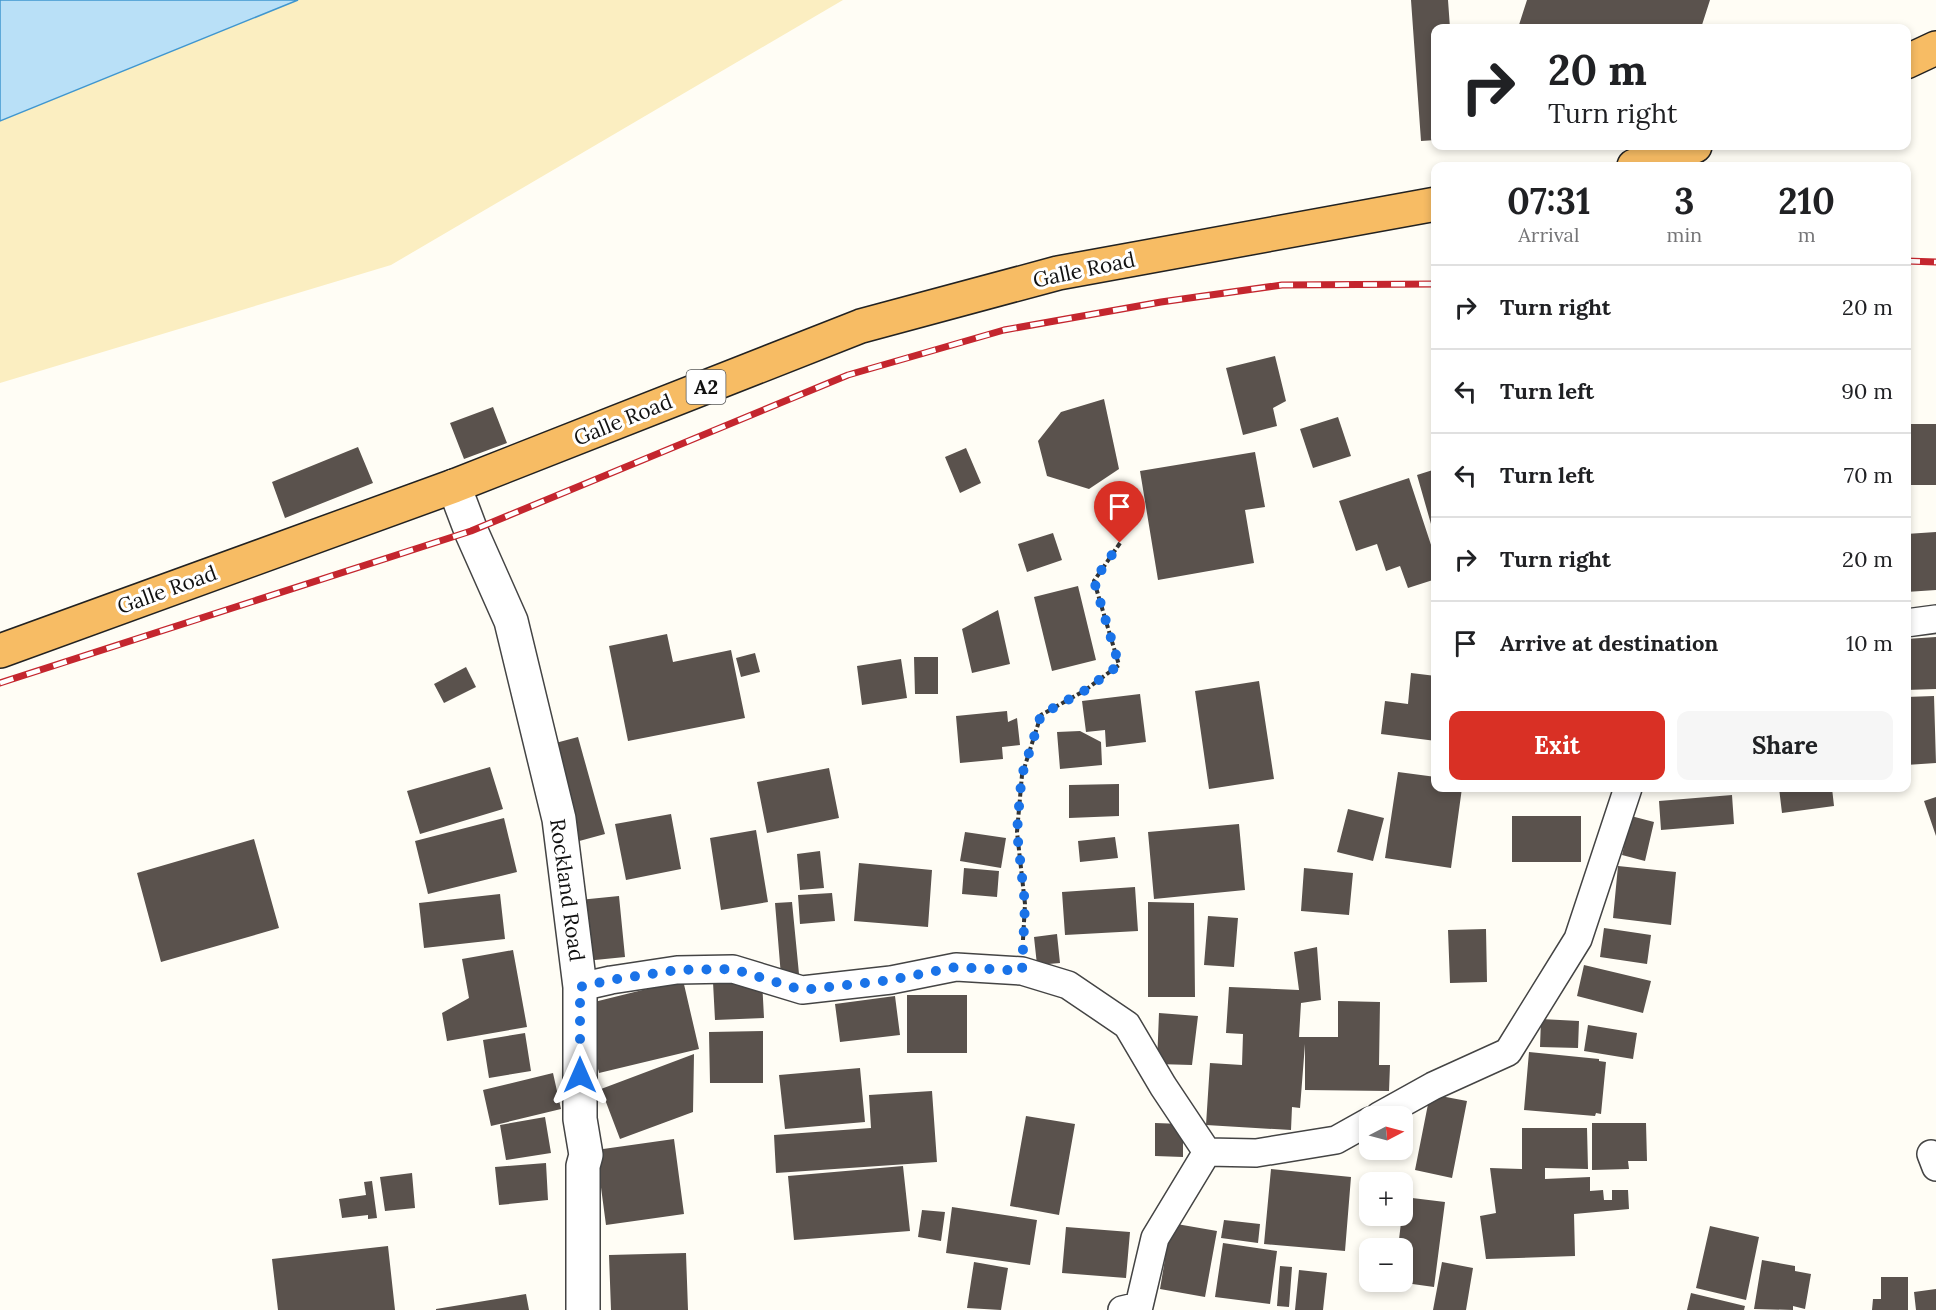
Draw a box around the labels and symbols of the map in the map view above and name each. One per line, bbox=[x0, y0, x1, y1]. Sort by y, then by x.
street label: Galle Road bbox=[1030, 246, 1138, 294]
road number: A2 bbox=[686, 370, 726, 404]
street label: Galle Road bbox=[570, 388, 676, 452]
pin bbox=[1094, 481, 1145, 543]
street label: Galle Road bbox=[113, 559, 220, 620]
street label: Rockland Road bbox=[544, 817, 591, 963]
position arrow bbox=[548, 1043, 612, 1107]
north arrow bbox=[1359, 1106, 1413, 1160]

